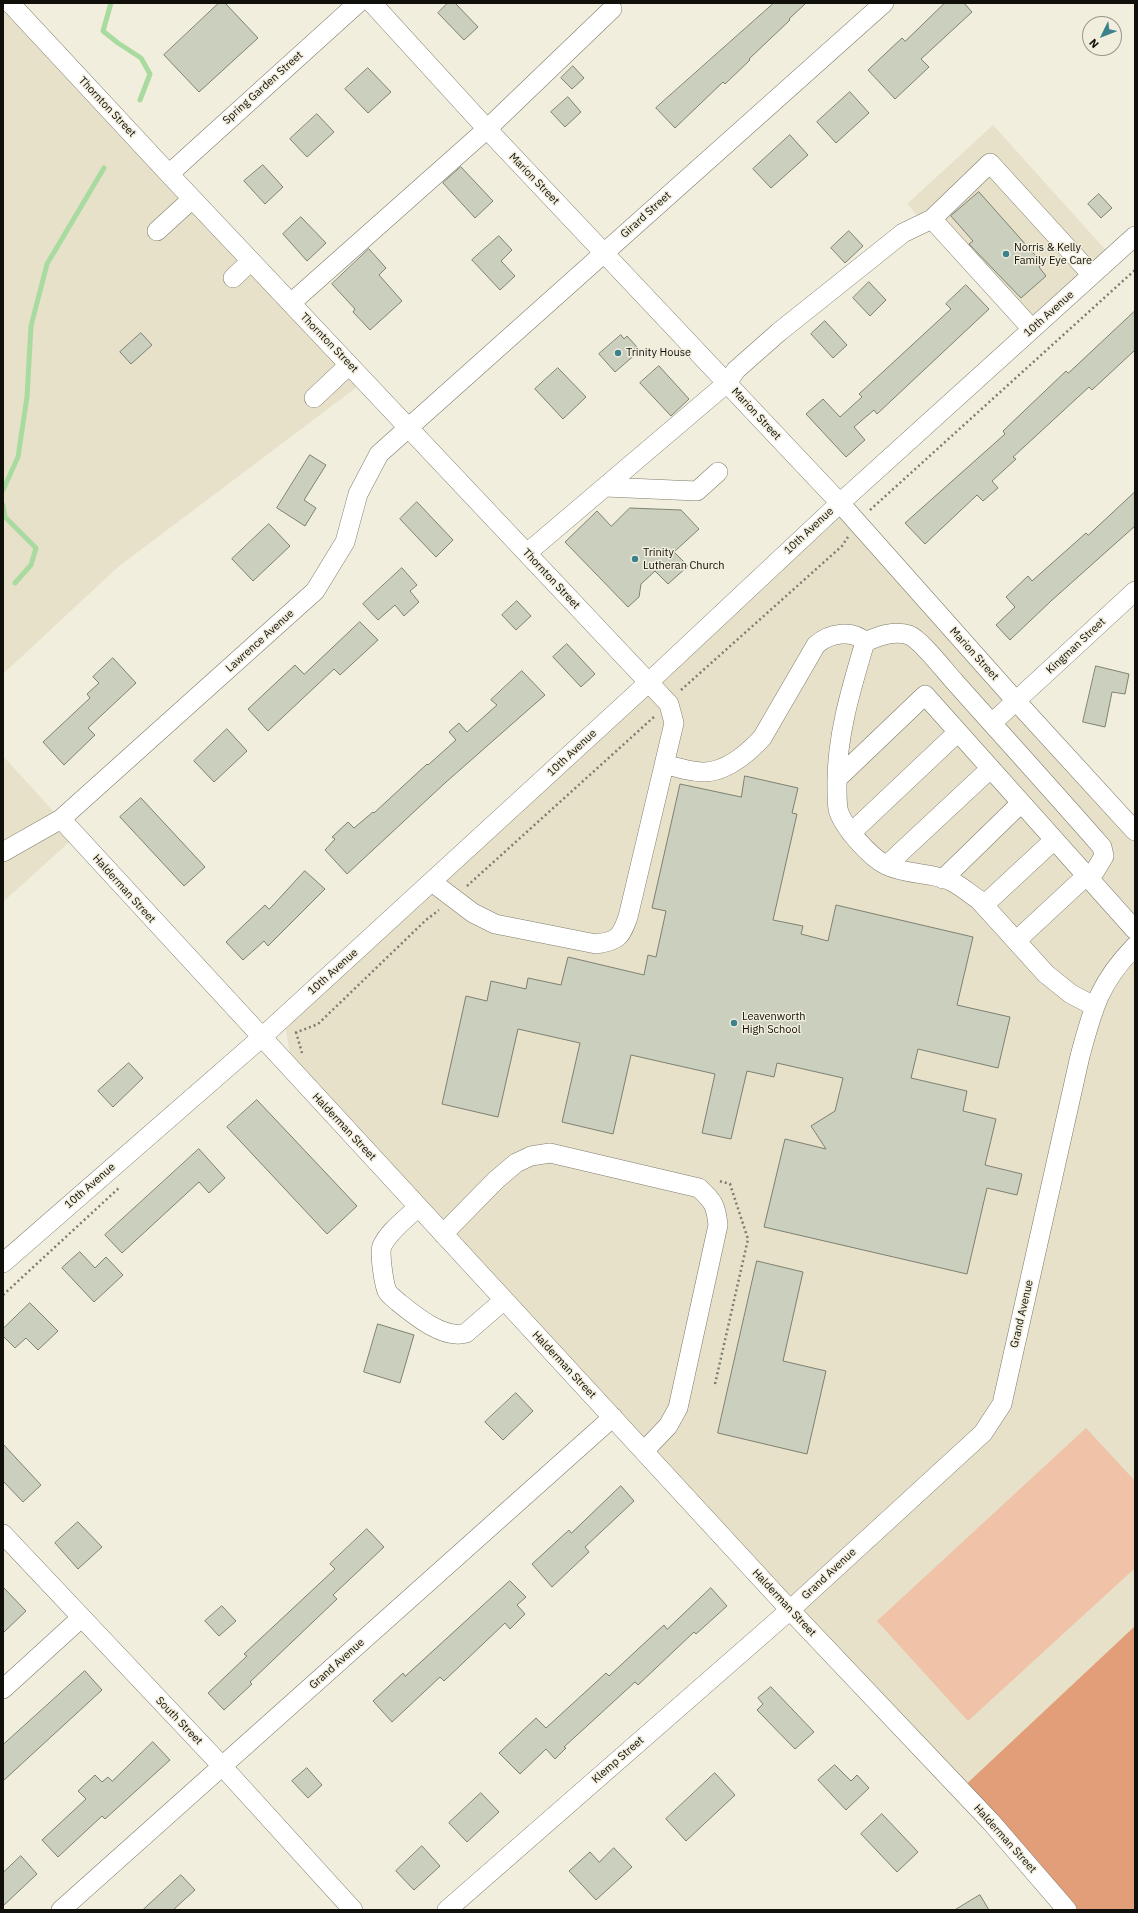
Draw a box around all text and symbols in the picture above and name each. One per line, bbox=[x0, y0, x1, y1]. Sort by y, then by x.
north arrow bbox=[1082, 16, 1122, 56]
text: N bbox=[1086, 36, 1102, 51]
street label: Spring Garden Street bbox=[220, 49, 306, 127]
street label: Thornton Street bbox=[76, 74, 138, 140]
street label: Marion Street bbox=[506, 150, 562, 208]
street label: Girard Street bbox=[618, 189, 674, 241]
place label: Norris & Kelly Family Eye Care bbox=[1014, 241, 1092, 267]
marker: Norris & Kelly Family Eye Care bbox=[1001, 249, 1011, 259]
street label: 10th Avenue bbox=[1021, 288, 1077, 340]
street label: Thornton Street bbox=[297, 310, 361, 376]
place label: Trinity House bbox=[626, 346, 691, 360]
marker: Trinity House bbox=[613, 348, 623, 358]
street label: Marion Street bbox=[728, 385, 784, 443]
street label: 10th Avenue bbox=[782, 505, 836, 557]
street label: Thornton Street bbox=[520, 546, 582, 612]
place label: Trinity Lutheran Church bbox=[643, 546, 725, 572]
marker: Trinity Lutheran Church bbox=[630, 554, 640, 564]
street label: Lawrence Avenue bbox=[223, 607, 297, 675]
street label: Kingman Street bbox=[1044, 615, 1108, 677]
street label: Marion Street bbox=[947, 625, 1001, 683]
street label: 10th Avenue bbox=[545, 727, 599, 779]
street label: Halderman Street bbox=[90, 852, 158, 926]
street label: 10th Avenue bbox=[305, 946, 361, 998]
place label: Leavenworth High School bbox=[742, 1010, 806, 1036]
marker: Leavenworth High School bbox=[729, 1018, 739, 1028]
street label: Halderman Street bbox=[309, 1090, 379, 1164]
street label: 10th Avenue bbox=[62, 1160, 118, 1212]
street label: Grand Avenue bbox=[1008, 1279, 1036, 1349]
street label: Halderman Street bbox=[529, 1328, 599, 1402]
street label: Grand Avenue bbox=[799, 1545, 859, 1603]
street label: Halderman Street bbox=[749, 1566, 819, 1640]
street label: Grand Avenue bbox=[307, 1636, 367, 1692]
street label: South Street bbox=[153, 1694, 205, 1748]
street label: Klemp Street bbox=[589, 1734, 647, 1786]
street label: Halderman Street bbox=[971, 1802, 1039, 1876]

